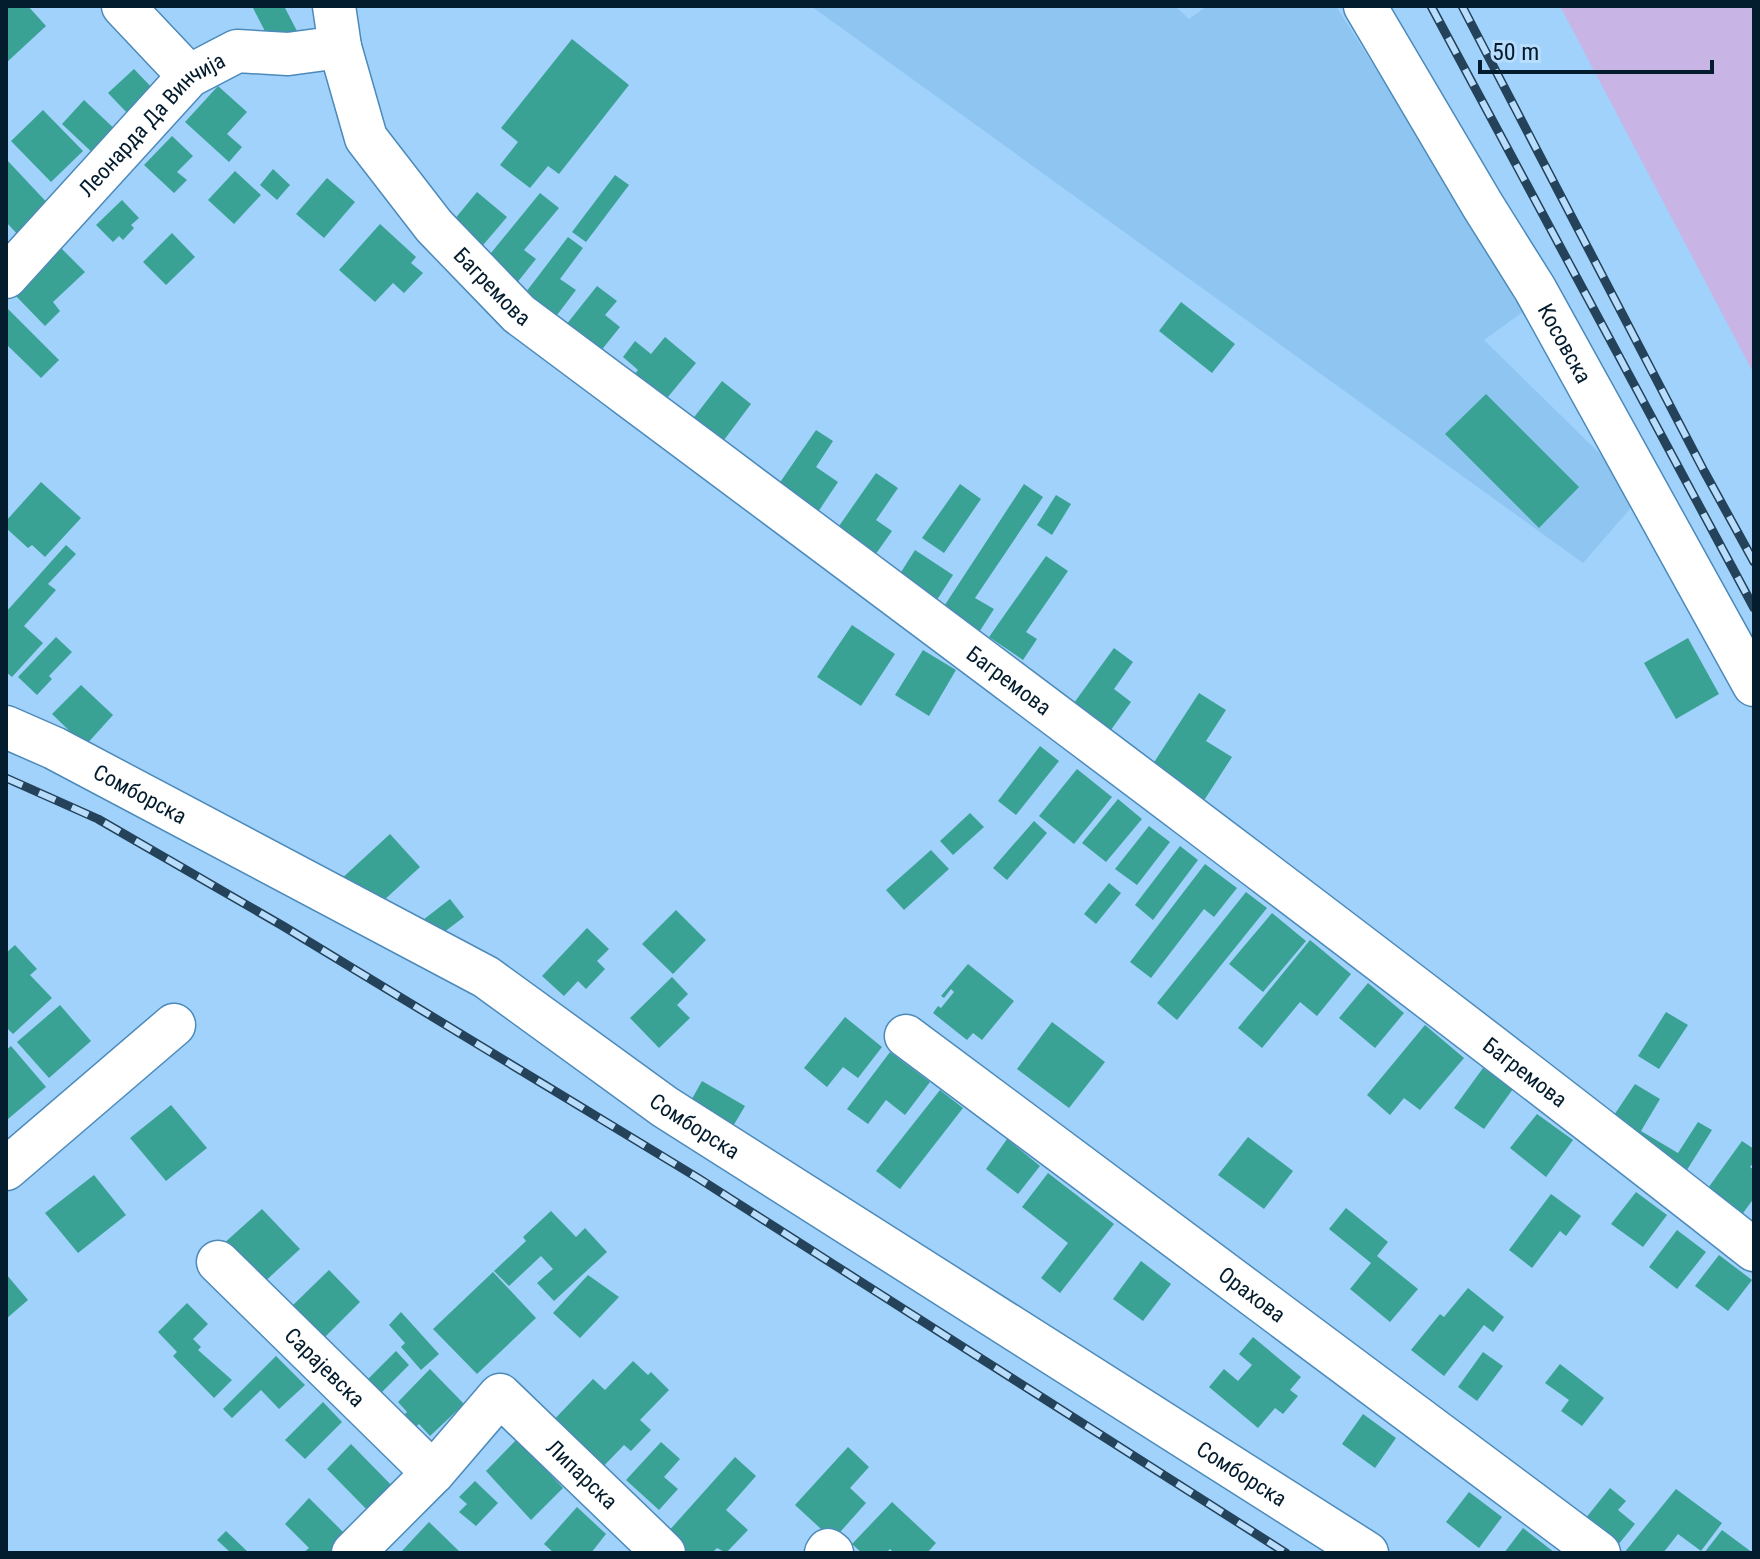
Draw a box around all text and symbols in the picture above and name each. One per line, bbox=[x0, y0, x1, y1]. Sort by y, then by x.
scale bar bbox=[1480, 24, 1712, 74]
text: 50 m bbox=[1492, 38, 1539, 66]
street label: Леонарда Да Винчија bbox=[74, 48, 229, 202]
street label: Багремова bbox=[449, 243, 535, 331]
street label: Косовска bbox=[1533, 299, 1596, 387]
street label: Багремова bbox=[962, 641, 1056, 720]
street label: Сомборска bbox=[89, 759, 191, 829]
street label: Багремова bbox=[1478, 1032, 1572, 1113]
street label: Сомборска bbox=[645, 1088, 744, 1164]
street label: Орахова bbox=[1214, 1262, 1290, 1328]
street label: Сарајевска bbox=[280, 1323, 370, 1412]
street label: Липарска bbox=[541, 1435, 622, 1514]
street label: Сомборска bbox=[1192, 1436, 1291, 1512]

